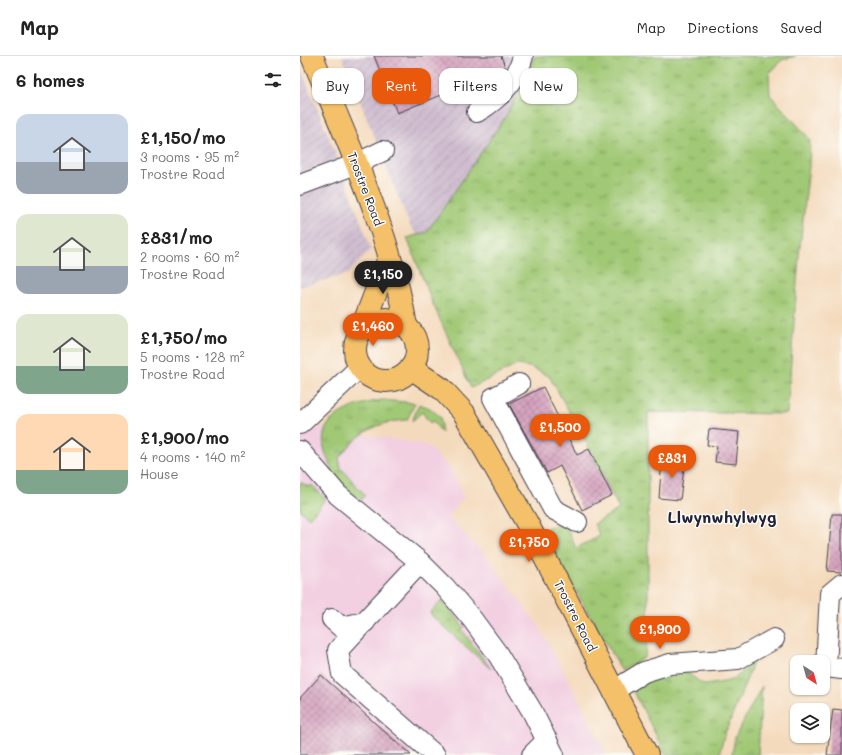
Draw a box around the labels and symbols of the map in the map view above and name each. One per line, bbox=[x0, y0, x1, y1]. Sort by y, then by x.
street label: Trostre Road bbox=[344, 149, 388, 228]
pin: £1,150 bbox=[350, 261, 416, 295]
pin: £1,460 bbox=[340, 313, 406, 347]
pin: £1,500 bbox=[527, 414, 593, 448]
pin: £831 bbox=[648, 445, 696, 479]
district label: Llwynwhylwyg bbox=[668, 506, 776, 527]
pin: £1,750 bbox=[496, 529, 562, 563]
street label: Trostre Road bbox=[551, 577, 601, 654]
pin: £1,900 bbox=[627, 616, 693, 650]
north arrow bbox=[790, 655, 830, 695]

